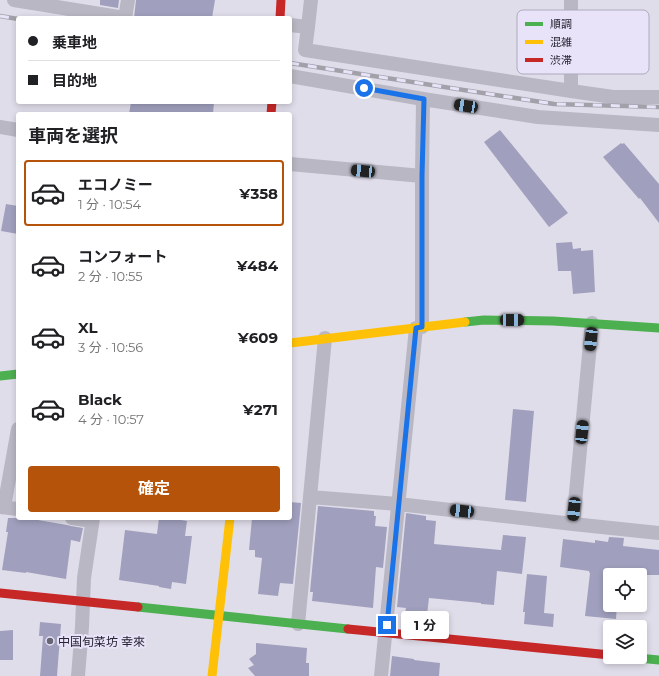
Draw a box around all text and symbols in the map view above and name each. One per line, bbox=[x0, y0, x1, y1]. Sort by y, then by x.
legend bbox=[517, 10, 649, 74]
text: 順調 bbox=[550, 17, 572, 31]
text: 乗車地 bbox=[52, 33, 97, 52]
text: 混雑 bbox=[550, 35, 572, 49]
text: 渋滞 bbox=[550, 53, 572, 67]
text: 目的地 bbox=[52, 71, 97, 90]
route start bbox=[355, 79, 373, 97]
car bbox=[453, 98, 479, 114]
text: 車両を選択 bbox=[28, 125, 118, 147]
car bbox=[351, 164, 375, 178]
icon: car bbox=[30, 175, 66, 211]
text: エコノミー bbox=[78, 175, 153, 194]
text: ¥358 bbox=[239, 184, 278, 203]
text: 1 分 · 10:54 bbox=[78, 196, 141, 212]
icon: car bbox=[30, 247, 66, 283]
text: コンフォート bbox=[78, 247, 168, 266]
text: ¥484 bbox=[236, 256, 278, 275]
text: 2 分 · 10:55 bbox=[78, 268, 143, 284]
car bbox=[500, 314, 524, 326]
text: XL bbox=[78, 318, 97, 337]
icon: car bbox=[30, 319, 66, 355]
car bbox=[584, 326, 598, 352]
text: ¥609 bbox=[238, 328, 278, 347]
text: 3 分 · 10:56 bbox=[78, 339, 143, 355]
text: Black bbox=[78, 390, 122, 409]
icon: car bbox=[30, 391, 66, 427]
text: ¥271 bbox=[243, 400, 278, 419]
text: 4 分 · 10:57 bbox=[78, 411, 144, 427]
car bbox=[575, 419, 589, 445]
button: 確定 bbox=[28, 466, 280, 512]
car bbox=[567, 496, 581, 522]
car bbox=[449, 504, 475, 518]
map controls bbox=[603, 568, 647, 664]
button: locate bbox=[603, 568, 647, 612]
callout: 1 分 bbox=[401, 611, 449, 639]
route end bbox=[378, 616, 396, 634]
text: 1 分 bbox=[414, 617, 436, 633]
button: layers bbox=[603, 620, 647, 664]
place label: 中国旬菜坊 幸來 bbox=[58, 634, 145, 649]
marker: 中国旬菜坊 幸來 bbox=[45, 636, 55, 646]

